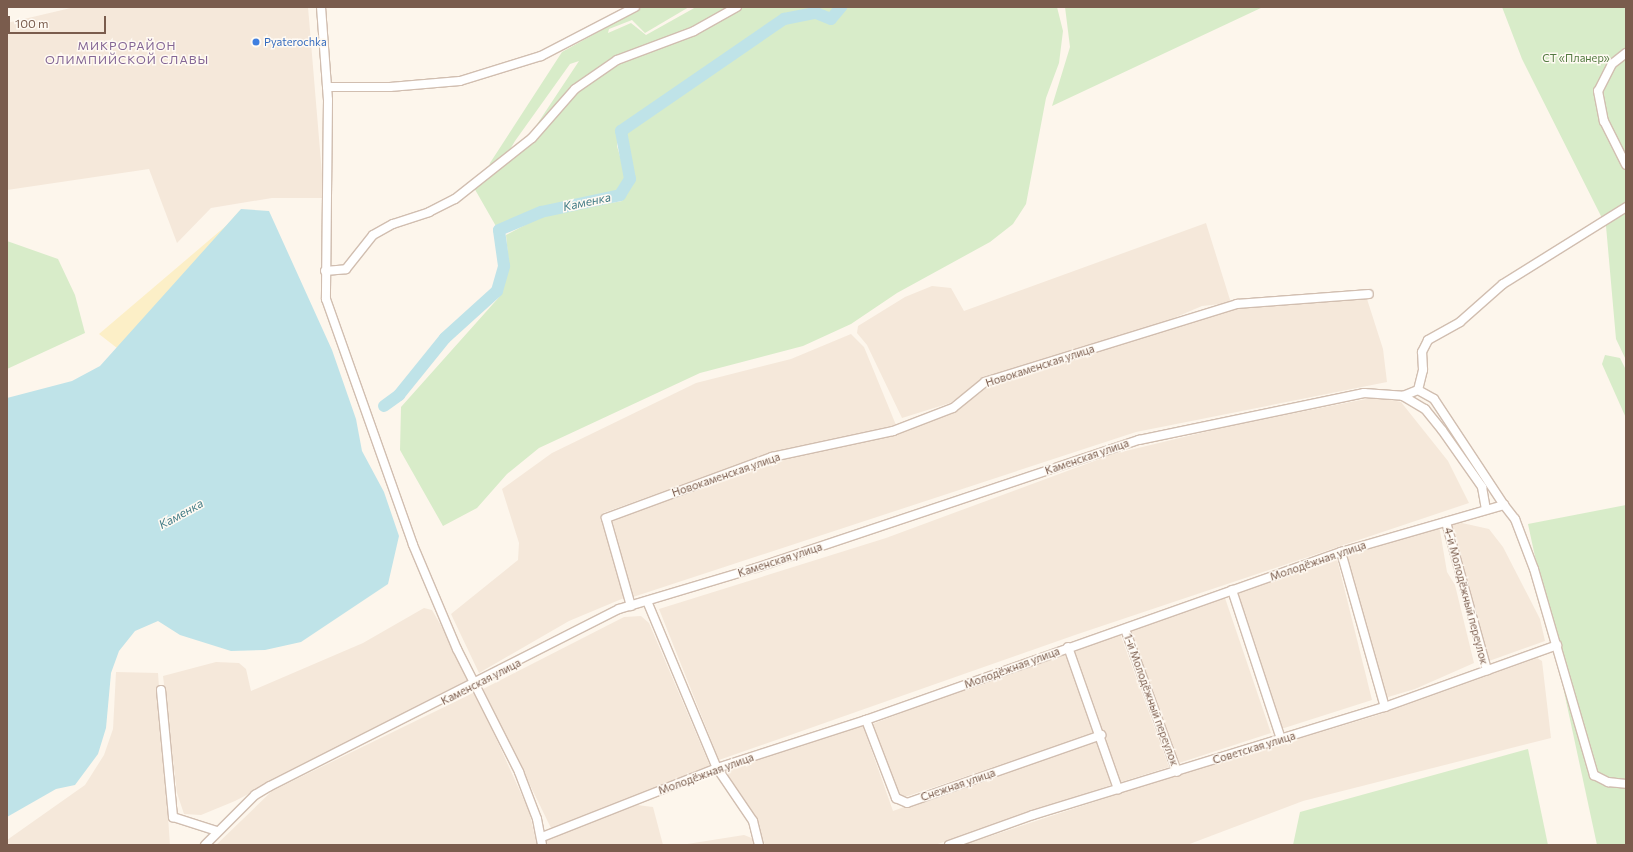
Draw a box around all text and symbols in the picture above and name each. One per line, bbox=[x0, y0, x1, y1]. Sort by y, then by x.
scale bar bbox=[10, 8, 108, 34]
text: 100 m bbox=[15, 16, 49, 30]
place label: Pyaterochka bbox=[264, 35, 327, 49]
marker: Pyaterochka bbox=[251, 37, 261, 47]
district label: МИКРОРАЙОН ОЛИМПИЙСКОЙ СЛАВЫ bbox=[45, 39, 209, 67]
park label: СТ «Планер» bbox=[1542, 51, 1610, 65]
water label: Каменка bbox=[562, 190, 612, 214]
street label: Новокаменская улица bbox=[984, 342, 1096, 390]
street label: Каменская улица bbox=[1043, 436, 1131, 478]
street label: Новокаменская улица bbox=[670, 450, 782, 500]
water label: Каменка bbox=[156, 496, 206, 532]
street label: 4-й Молодёжный переулок bbox=[1441, 526, 1491, 666]
street label: Молодёжная улица bbox=[1268, 538, 1368, 584]
street label: Каменская улица bbox=[736, 540, 824, 580]
street label: 1-й Молодёжный переулок bbox=[1121, 632, 1181, 768]
street label: Молодёжная улица bbox=[962, 645, 1062, 691]
street label: Каменская улица bbox=[439, 656, 523, 708]
street label: Советская улица bbox=[1211, 729, 1297, 767]
street label: Молодёжная улица bbox=[656, 751, 756, 797]
street label: Снежная улица bbox=[919, 766, 997, 804]

